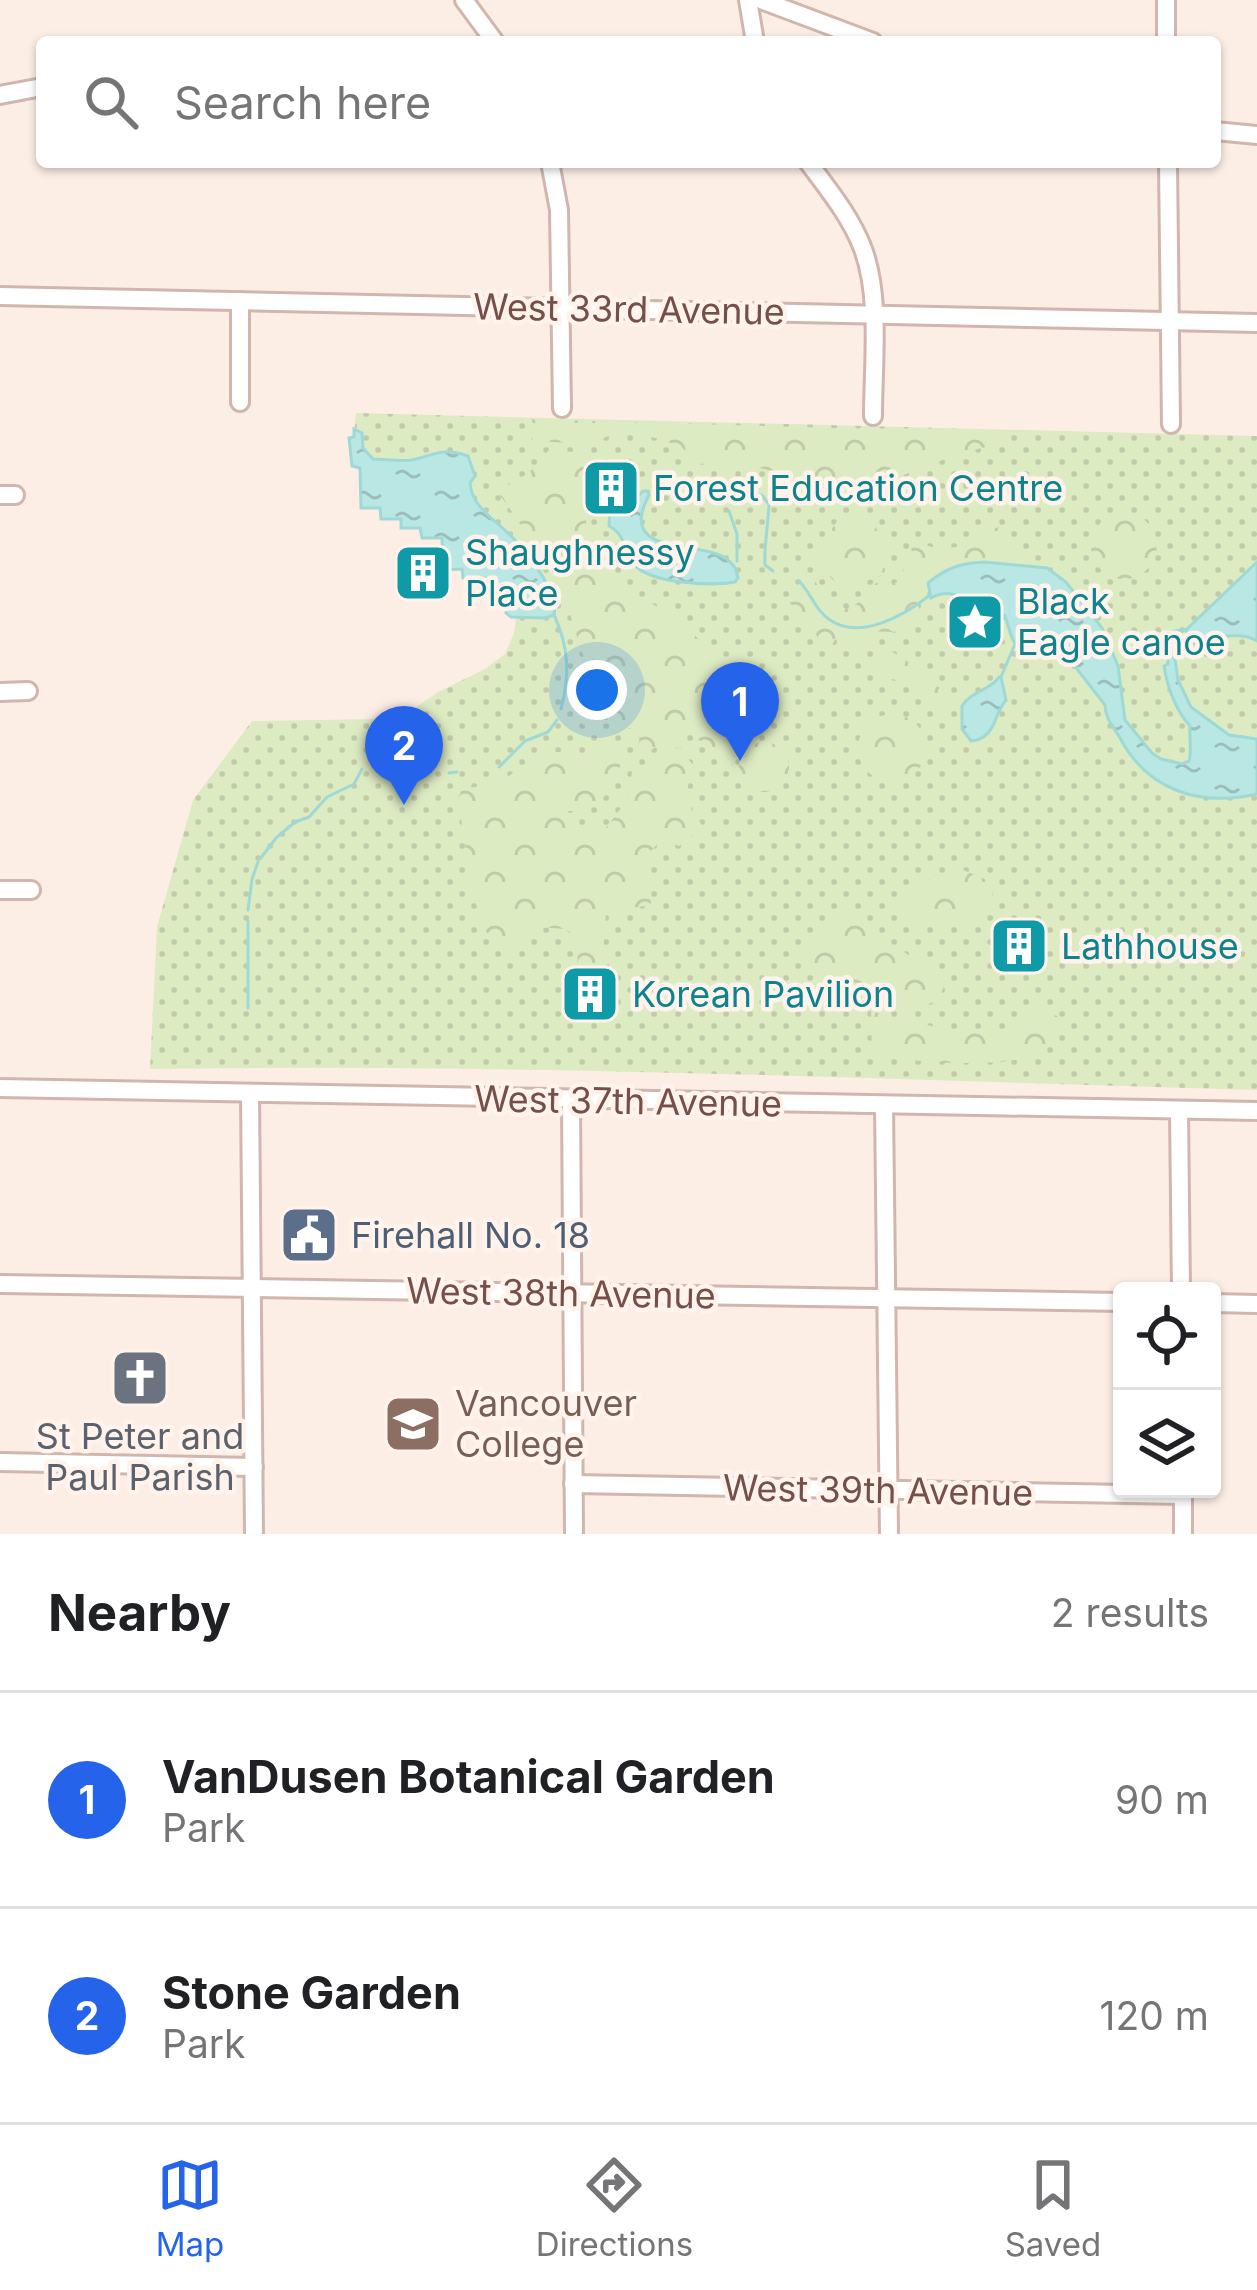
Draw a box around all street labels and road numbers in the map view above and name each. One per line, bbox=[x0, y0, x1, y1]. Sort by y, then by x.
street label: West 33rd Avenue bbox=[473, 284, 785, 334]
street label: West 37th Avenue bbox=[474, 1076, 782, 1126]
street label: West 38th Avenue bbox=[406, 1268, 716, 1318]
street label: West 39th Avenue bbox=[722, 1465, 1034, 1515]

